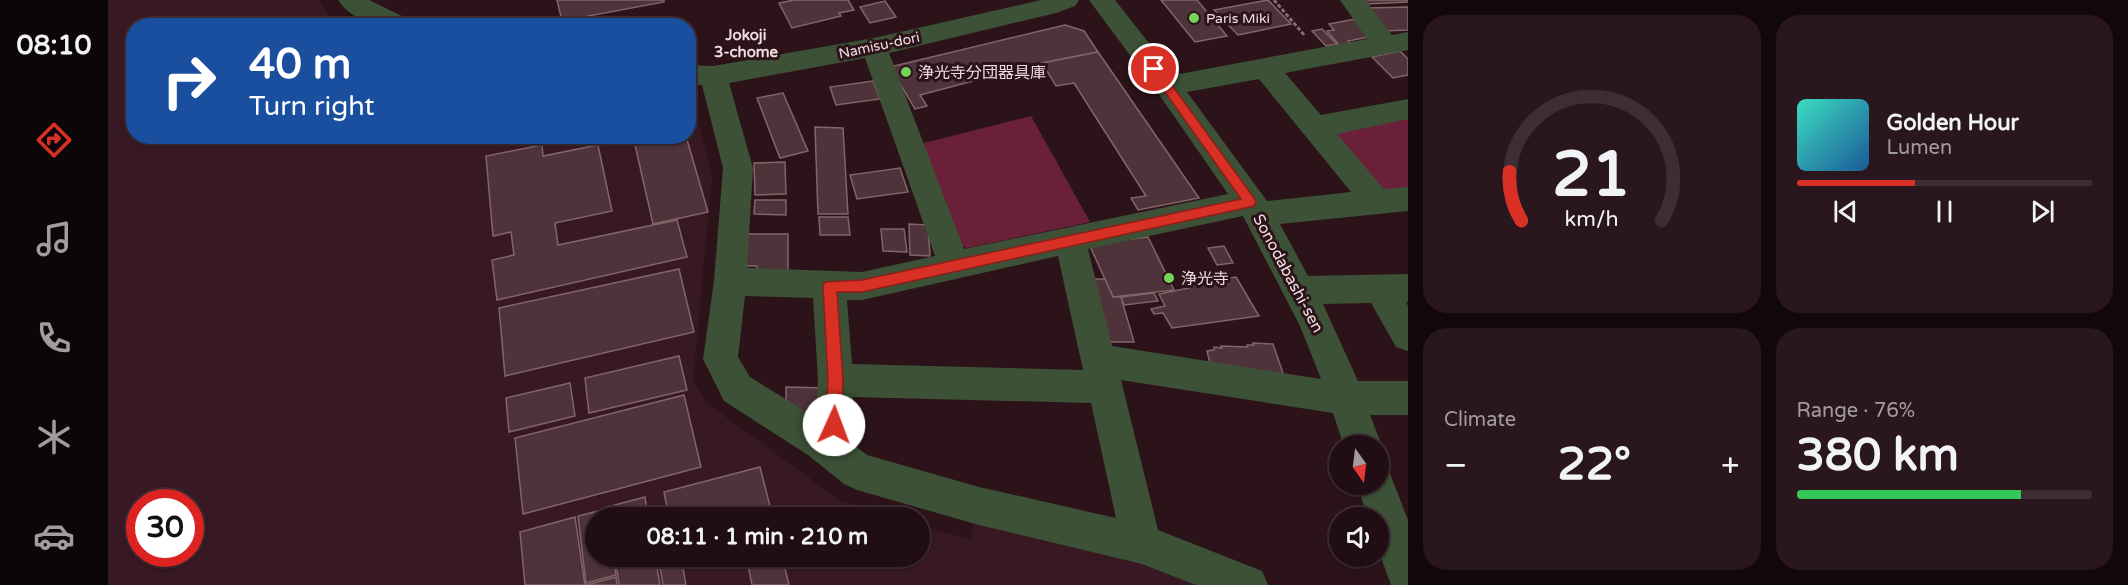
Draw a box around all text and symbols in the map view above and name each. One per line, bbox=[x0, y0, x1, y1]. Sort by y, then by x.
place label: Paris Miki bbox=[1206, 10, 1270, 27]
marker: Paris Miki bbox=[1187, 11, 1201, 25]
district label: Jokoji 3-chome bbox=[714, 26, 779, 61]
text: 08:10 bbox=[17, 29, 91, 62]
street label: Namisu-dori bbox=[837, 29, 921, 62]
text: 40 m bbox=[249, 39, 351, 90]
icon: right bbox=[150, 42, 228, 120]
pin bbox=[1128, 43, 1179, 94]
icon: arrive bbox=[1137, 52, 1170, 85]
place label: 浄光寺分団器具庫 bbox=[918, 63, 1046, 83]
marker: 浄光寺分団器具庫 bbox=[899, 65, 913, 79]
text: Turn right bbox=[249, 90, 375, 123]
text: Golden Hour bbox=[1887, 110, 2019, 136]
icon: directions bbox=[33, 119, 75, 161]
text: Lumen bbox=[1887, 136, 1952, 160]
text: 21 bbox=[1553, 138, 1631, 213]
icon: previous bbox=[1829, 195, 1862, 228]
icon: pause bbox=[1928, 195, 1961, 228]
icon: next bbox=[2026, 195, 2059, 228]
text: km/h bbox=[1565, 206, 1619, 232]
street label: Sonodabashi-sen bbox=[1248, 211, 1328, 336]
icon: music bbox=[33, 218, 75, 260]
place label: 浄光寺 bbox=[1181, 269, 1229, 289]
marker: 浄光寺 bbox=[1162, 271, 1176, 285]
icon: phone bbox=[33, 317, 75, 359]
position arrow bbox=[802, 393, 866, 457]
text: Range · 76% bbox=[1797, 399, 1915, 423]
text: Climate bbox=[1444, 408, 1516, 432]
icon: climate bbox=[33, 416, 75, 458]
text: 380 km bbox=[1797, 429, 1959, 483]
north arrow bbox=[1329, 435, 1389, 495]
map controls bbox=[1329, 435, 1389, 567]
text: 22° bbox=[1557, 438, 1631, 492]
text: − bbox=[1444, 446, 1468, 485]
text: + bbox=[1721, 446, 1739, 485]
speed limit sign: 30 bbox=[126, 489, 204, 567]
button: sound bbox=[1329, 507, 1389, 567]
icon: car bbox=[33, 515, 75, 557]
text: 08:11 · 1 min · 210 m bbox=[647, 524, 868, 550]

